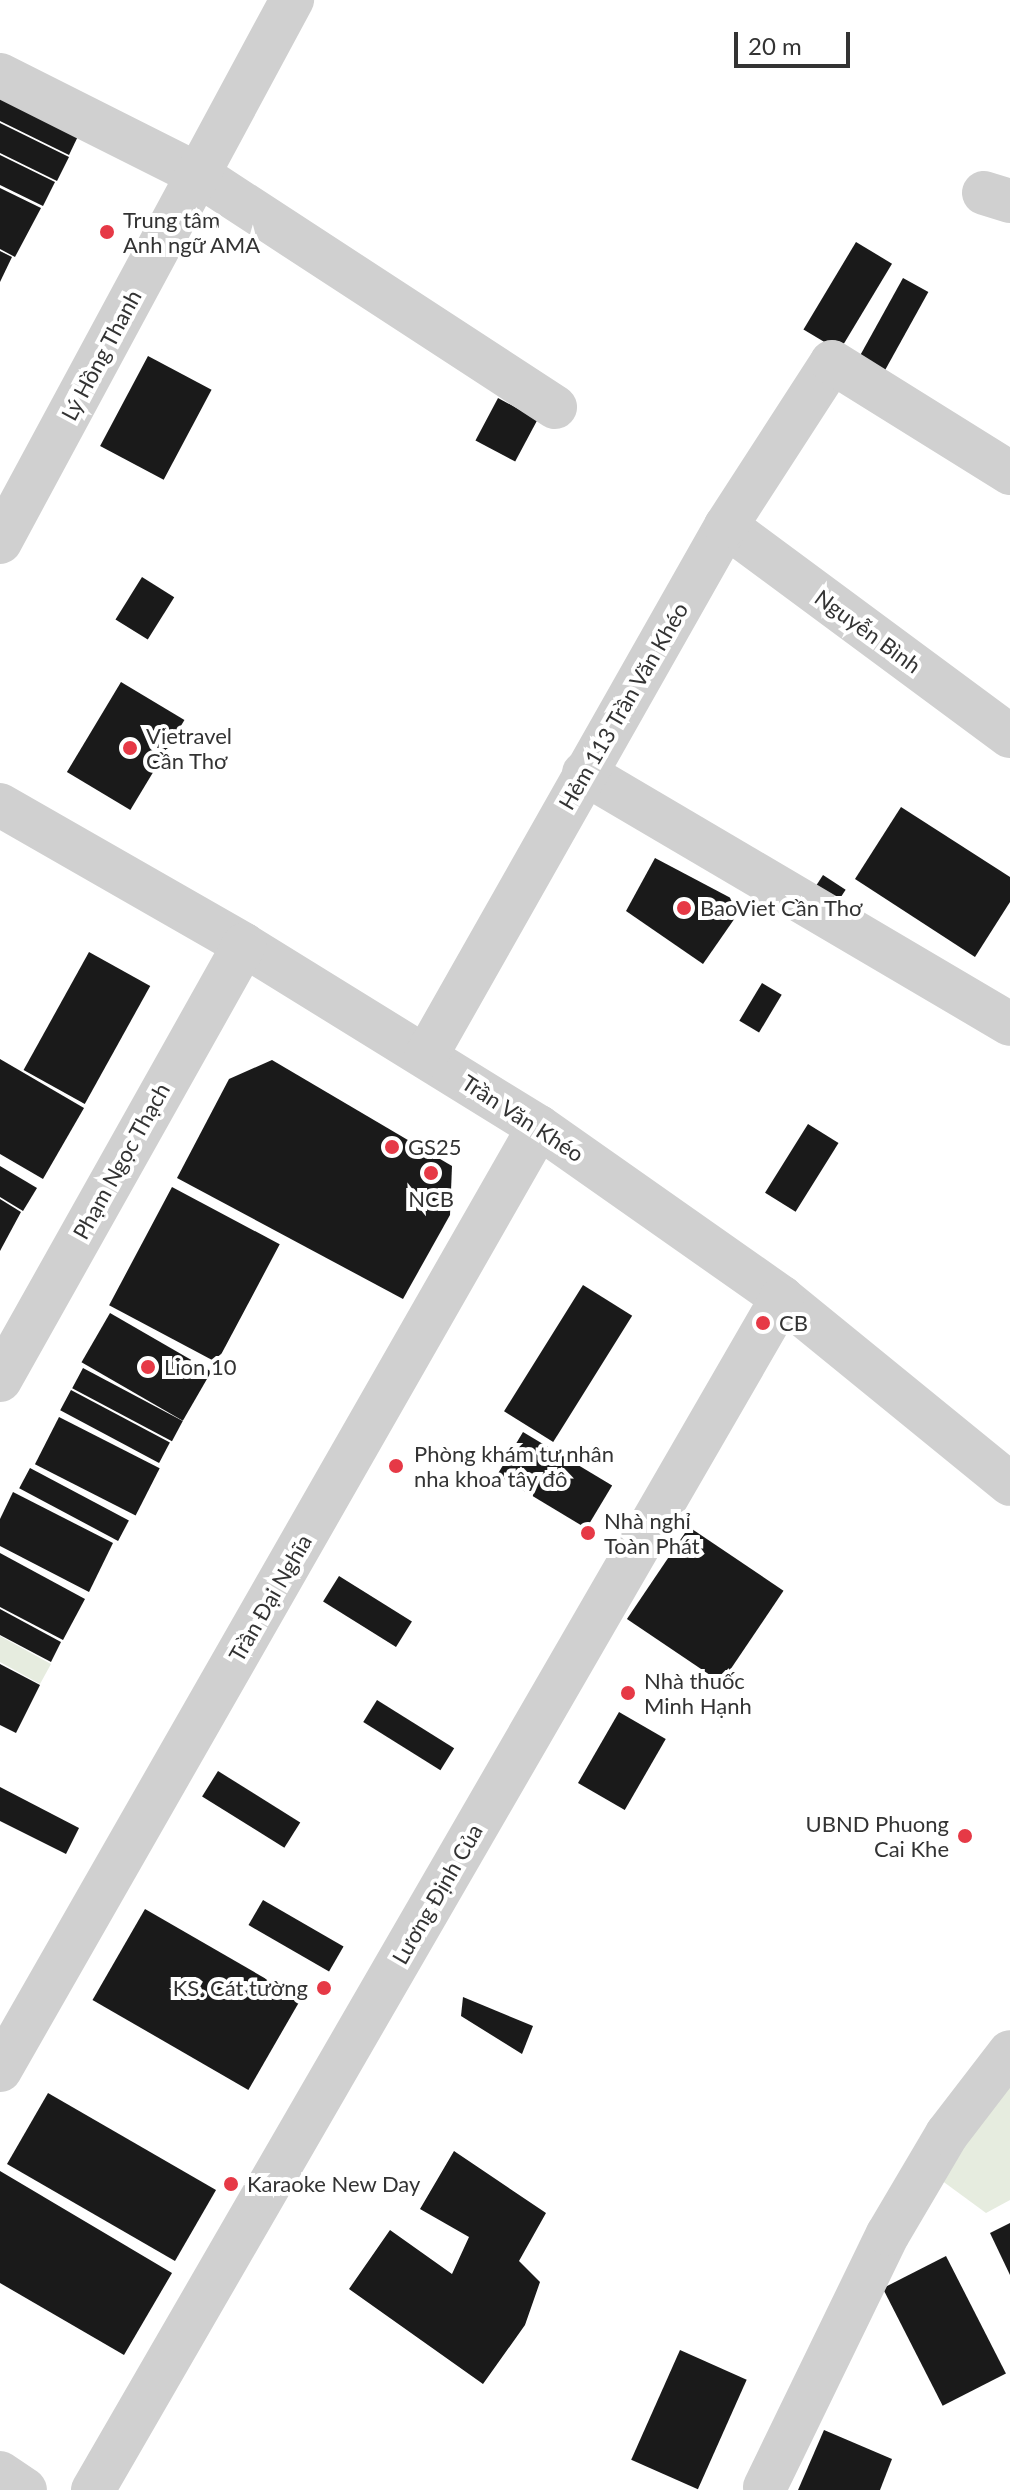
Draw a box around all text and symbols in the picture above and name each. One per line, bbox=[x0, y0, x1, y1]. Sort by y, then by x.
scale bar bbox=[738, 16, 854, 66]
text: 20 m bbox=[748, 31, 802, 60]
place label: Trung tâm Anh ngữ AMA bbox=[123, 206, 262, 258]
marker: Trung tâm Anh ngữ AMA bbox=[98, 223, 116, 241]
street label: Lý Hồng Thanh bbox=[55, 285, 147, 425]
street label: Nguyễn Bình bbox=[810, 584, 926, 678]
street label: Hẻm 113 Trần Văn Khéo bbox=[553, 597, 693, 815]
place label: Vietravel Cần Thơ bbox=[146, 722, 232, 774]
marker: Vietravel Cần Thơ bbox=[121, 739, 139, 757]
place label: BaoViet Cần Thơ bbox=[700, 895, 863, 921]
marker: BaoViet Cần Thơ bbox=[675, 899, 693, 917]
street label: Trần Văn Khéo bbox=[457, 1069, 589, 1167]
street label: Phạm Ngọc Thạch bbox=[67, 1078, 175, 1244]
place label: GS25 bbox=[408, 1134, 462, 1160]
marker: GS25 bbox=[383, 1138, 401, 1156]
marker: NCB bbox=[422, 1164, 440, 1182]
place label: NCB bbox=[408, 1186, 454, 1212]
place label: CB bbox=[779, 1310, 808, 1336]
marker: CB bbox=[754, 1314, 772, 1332]
place label: Lion 10 bbox=[164, 1354, 236, 1380]
marker: Lion 10 bbox=[139, 1358, 157, 1376]
place label: Phòng khám tư nhân nha khoa tây đô bbox=[414, 1440, 615, 1492]
marker: Phòng khám tư nhân nha khoa tây đô bbox=[385, 1455, 407, 1477]
place label: Nhà nghỉ Toàn Phát bbox=[604, 1507, 700, 1558]
marker: Nhà nghỉ Toàn Phát bbox=[579, 1524, 597, 1542]
street label: Trần Đại Nghĩa bbox=[223, 1530, 317, 1666]
place label: Nhà thuốc Minh Hạnh bbox=[644, 1667, 752, 1718]
marker: Nhà thuốc Minh Hạnh bbox=[619, 1684, 637, 1702]
place label: UBND Phuong Cai Khe bbox=[806, 1810, 949, 1862]
street label: Lương Định Của bbox=[386, 1819, 488, 1969]
marker: UBND Phuong Cai Khe bbox=[956, 1827, 974, 1845]
place label: KS. Cát tường bbox=[173, 1975, 308, 2001]
marker: KS. Cát tường bbox=[315, 1979, 333, 1997]
place label: Karaoke New Day bbox=[247, 2171, 421, 2197]
marker: Karaoke New Day bbox=[222, 2175, 240, 2193]

